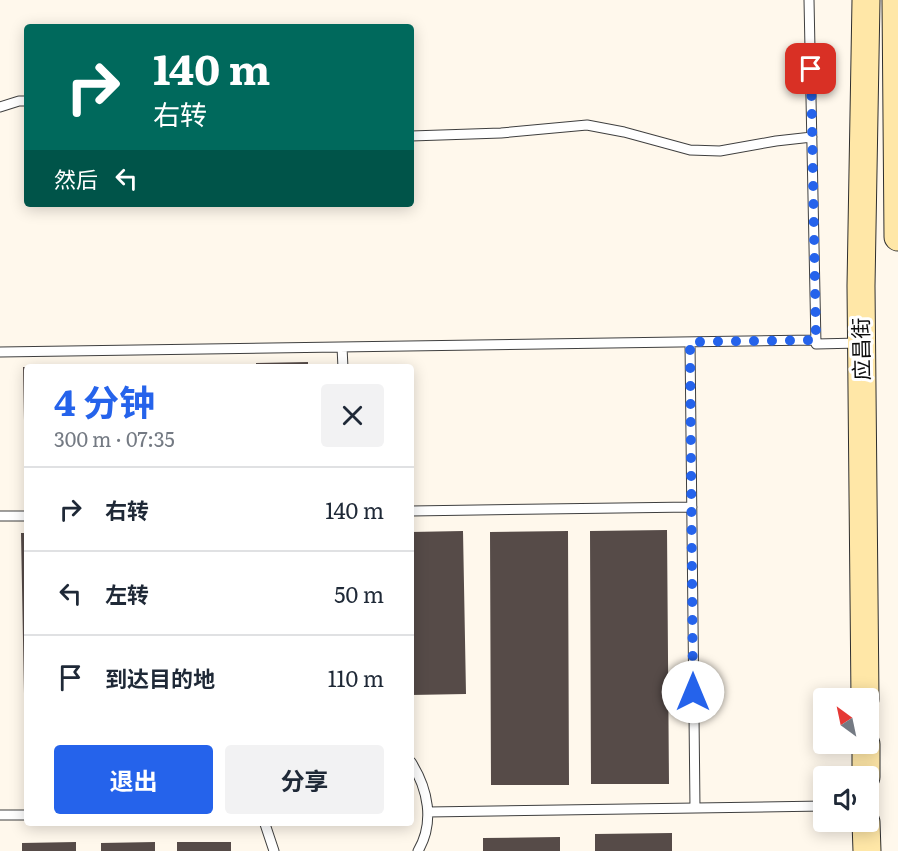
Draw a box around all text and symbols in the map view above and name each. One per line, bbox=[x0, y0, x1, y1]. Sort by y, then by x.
text: 140 m bbox=[153, 36, 270, 98]
pin bbox=[785, 43, 836, 94]
icon: right bbox=[54, 48, 132, 126]
icon: arrive bbox=[794, 52, 827, 85]
text: 右转 bbox=[153, 93, 207, 133]
text: 然后 bbox=[54, 162, 98, 195]
icon: left bbox=[110, 162, 143, 195]
street label: 应昌街 bbox=[843, 317, 876, 381]
text: 4 分钟 bbox=[54, 374, 155, 427]
button: close bbox=[321, 384, 384, 447]
text: 300 m · 07:35 bbox=[54, 423, 175, 453]
icon: right bbox=[54, 493, 87, 526]
text: 右转 bbox=[105, 493, 149, 526]
text: 140 m bbox=[325, 493, 384, 526]
icon: left bbox=[54, 577, 87, 610]
text: 左转 bbox=[105, 577, 149, 610]
text: 50 m bbox=[334, 577, 384, 610]
position arrow bbox=[661, 660, 725, 724]
icon: arrive bbox=[54, 661, 87, 694]
text: 到达目的地 bbox=[105, 661, 215, 694]
text: 110 m bbox=[328, 661, 384, 694]
north arrow bbox=[813, 688, 879, 754]
map controls bbox=[813, 688, 879, 832]
button: 退出 bbox=[54, 745, 213, 814]
button: 分享 bbox=[225, 745, 384, 814]
button: sound bbox=[813, 766, 879, 832]

